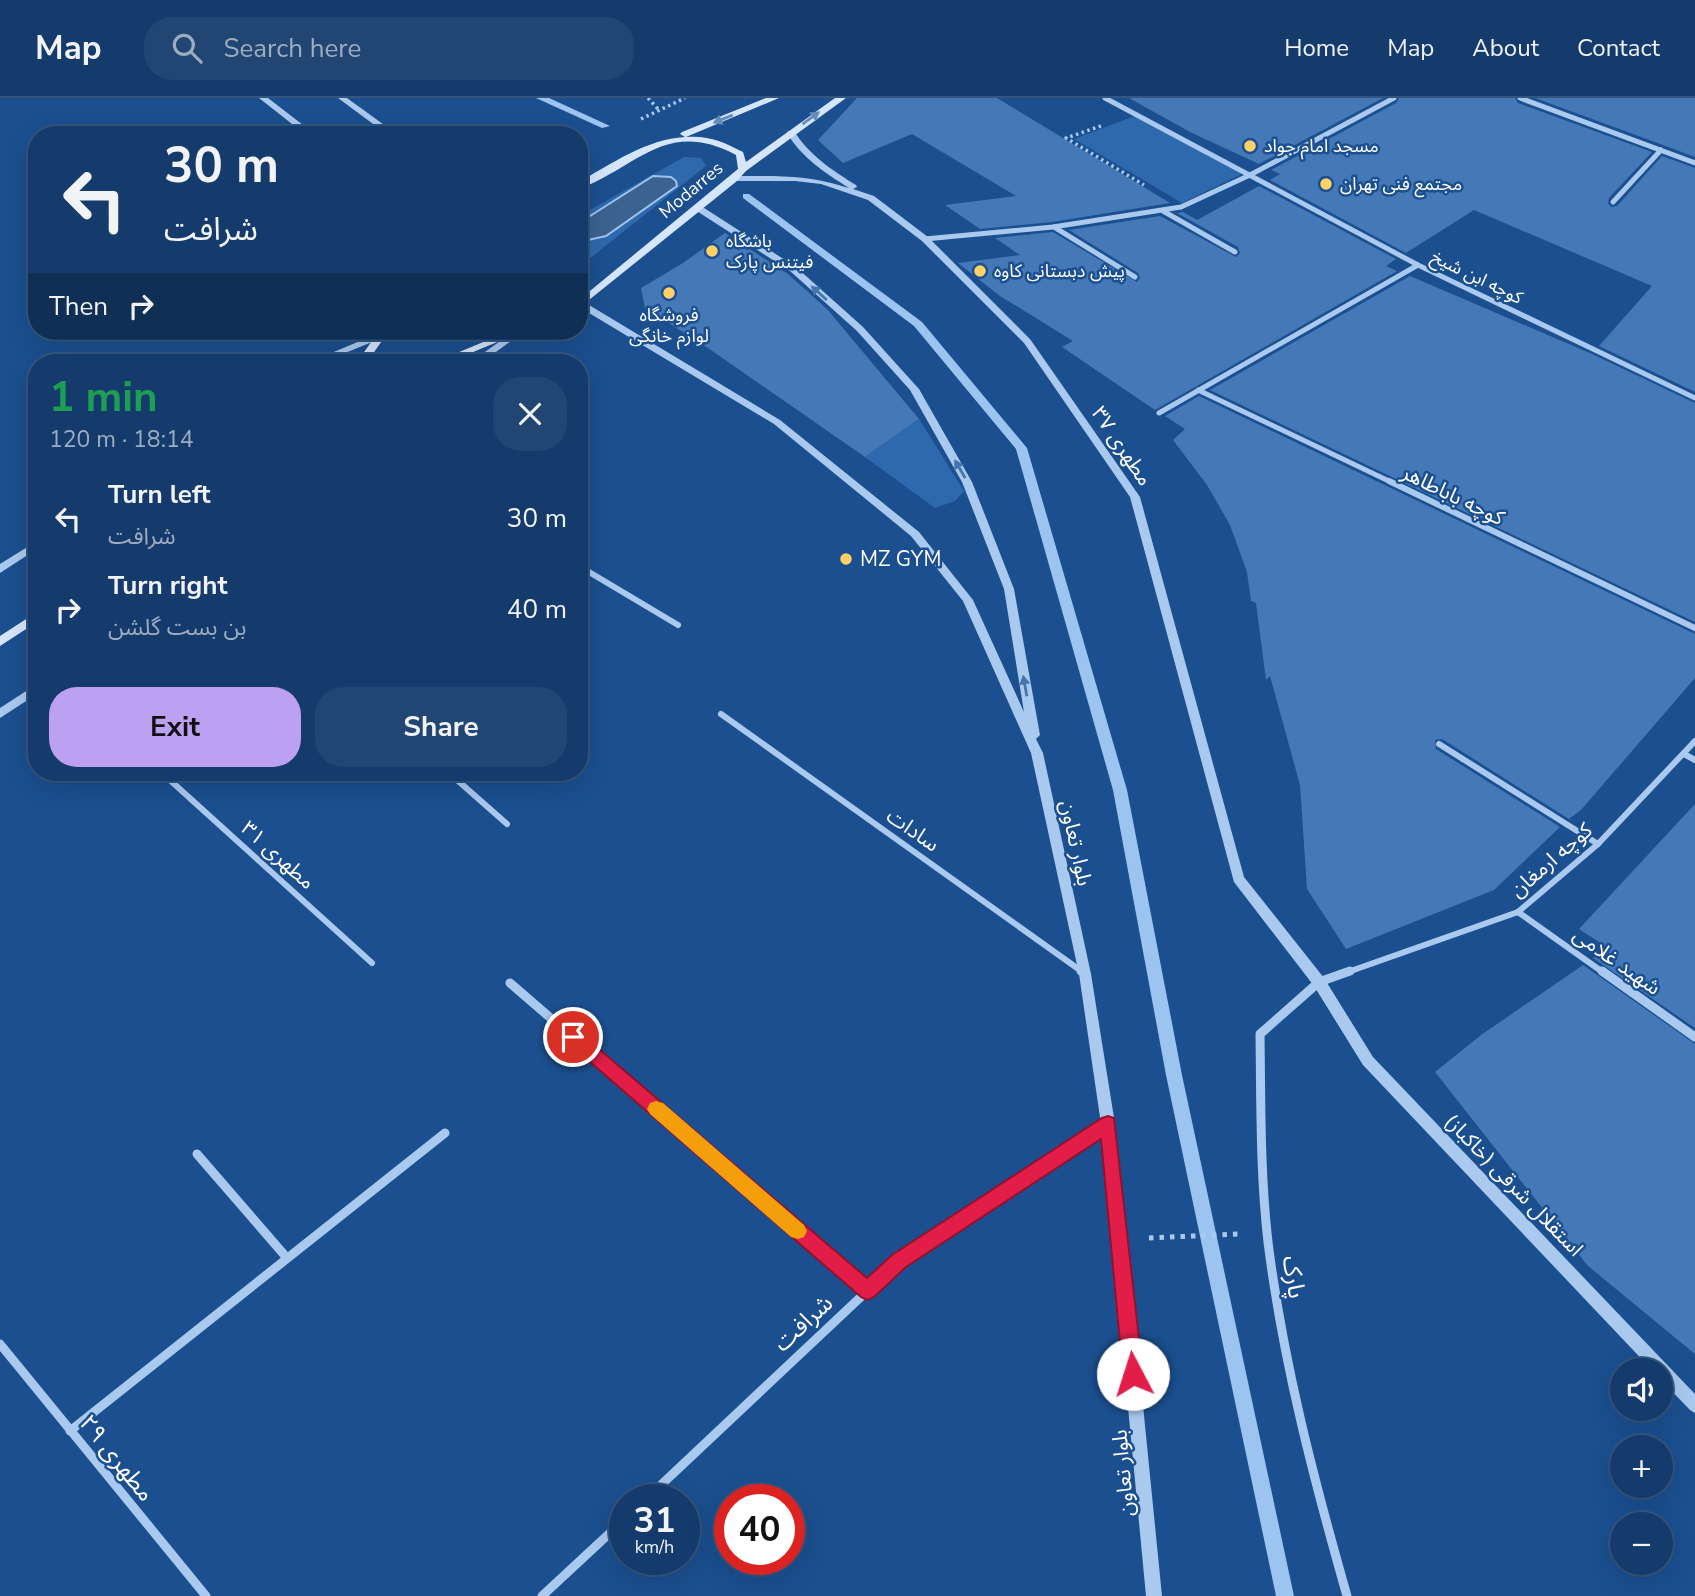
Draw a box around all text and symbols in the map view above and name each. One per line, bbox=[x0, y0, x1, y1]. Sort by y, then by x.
search box bbox=[144, 17, 634, 80]
text: Map bbox=[35, 26, 102, 71]
icon: search bbox=[168, 29, 206, 67]
text: Search here bbox=[224, 31, 361, 66]
text: Home bbox=[1284, 32, 1349, 64]
text: Map bbox=[1387, 32, 1434, 64]
text: About bbox=[1472, 32, 1539, 64]
text: Contact bbox=[1577, 32, 1660, 64]
one-way arrow bbox=[802, 111, 820, 125]
one-way arrow bbox=[713, 114, 734, 125]
text: 30 m bbox=[164, 132, 279, 199]
place label: مسجد امام جواد bbox=[1264, 134, 1379, 160]
marker: مسجد امام جواد bbox=[1242, 138, 1258, 154]
icon: left bbox=[49, 154, 140, 245]
street label: Modarres bbox=[654, 156, 728, 224]
place label: مجتمع فنی تهران bbox=[1340, 172, 1462, 198]
marker: مجتمع فنی تهران bbox=[1318, 176, 1334, 192]
text: شرافت bbox=[164, 208, 258, 251]
place label: باشگاه فیتنس پارک bbox=[726, 229, 813, 274]
marker: باشگاه فیتنس پارک bbox=[704, 243, 720, 259]
street label: کوچه ابن شیخ bbox=[1427, 244, 1527, 311]
place label: پیش دبستانی کاوه bbox=[994, 259, 1125, 283]
marker: پیش دبستانی کاوه bbox=[972, 263, 988, 279]
marker: فروشگاه لوازم خانگی bbox=[661, 285, 677, 301]
one-way arrow bbox=[811, 286, 828, 301]
icon: right bbox=[122, 287, 160, 325]
text: Then bbox=[49, 289, 108, 324]
place label: فروشگاه لوازم خانگی bbox=[629, 303, 709, 350]
text: 1 min bbox=[49, 369, 158, 426]
button: close bbox=[493, 377, 567, 451]
street label: مطهری ۳۷ bbox=[1085, 401, 1159, 491]
text: 120 m · 18:14 bbox=[49, 424, 194, 455]
street label: کوچه باباطاهر bbox=[1396, 458, 1509, 532]
one-way arrow bbox=[954, 460, 966, 479]
text: Turn left bbox=[108, 477, 211, 512]
icon: left bbox=[49, 500, 87, 538]
text: 30 m bbox=[507, 501, 567, 536]
text: شرافت bbox=[108, 521, 175, 552]
place label: MZ GYM bbox=[860, 545, 941, 573]
marker: MZ GYM bbox=[838, 551, 854, 567]
text: Turn right bbox=[108, 568, 227, 603]
icon: right bbox=[49, 591, 87, 629]
text: 40 m bbox=[507, 592, 567, 627]
text: بن بست گلشن bbox=[108, 612, 246, 643]
one-way arrow bbox=[1019, 675, 1030, 697]
button: Exit bbox=[49, 687, 301, 767]
button: Share bbox=[315, 687, 567, 767]
street label: بلوار تعاون bbox=[1053, 798, 1099, 888]
street label: سادات bbox=[881, 802, 945, 858]
street label: مطهری ۳۱ bbox=[235, 814, 321, 896]
street label: کوچه ارمغان bbox=[1504, 816, 1599, 904]
street label: شهید غلامی bbox=[1568, 921, 1666, 1001]
pin bbox=[543, 1007, 603, 1067]
icon: arrive bbox=[554, 1018, 592, 1056]
street label: استقلال شرقی (خاکباز) bbox=[1439, 1108, 1589, 1262]
street label: پارک bbox=[1275, 1253, 1313, 1301]
street label: شرافت bbox=[766, 1287, 840, 1359]
position arrow bbox=[1096, 1337, 1170, 1411]
map controls bbox=[1610, 1358, 1673, 1575]
button: sound bbox=[1610, 1358, 1673, 1421]
street label: مطهری ۲۹ bbox=[72, 1408, 162, 1508]
street label: بلوار تعاون bbox=[1105, 1428, 1141, 1518]
button: + bbox=[1610, 1435, 1673, 1498]
speed limit sign: 40 bbox=[714, 1484, 805, 1575]
text: 31 bbox=[633, 1497, 676, 1544]
button: − bbox=[1610, 1512, 1673, 1575]
text: km/h bbox=[635, 1535, 674, 1559]

